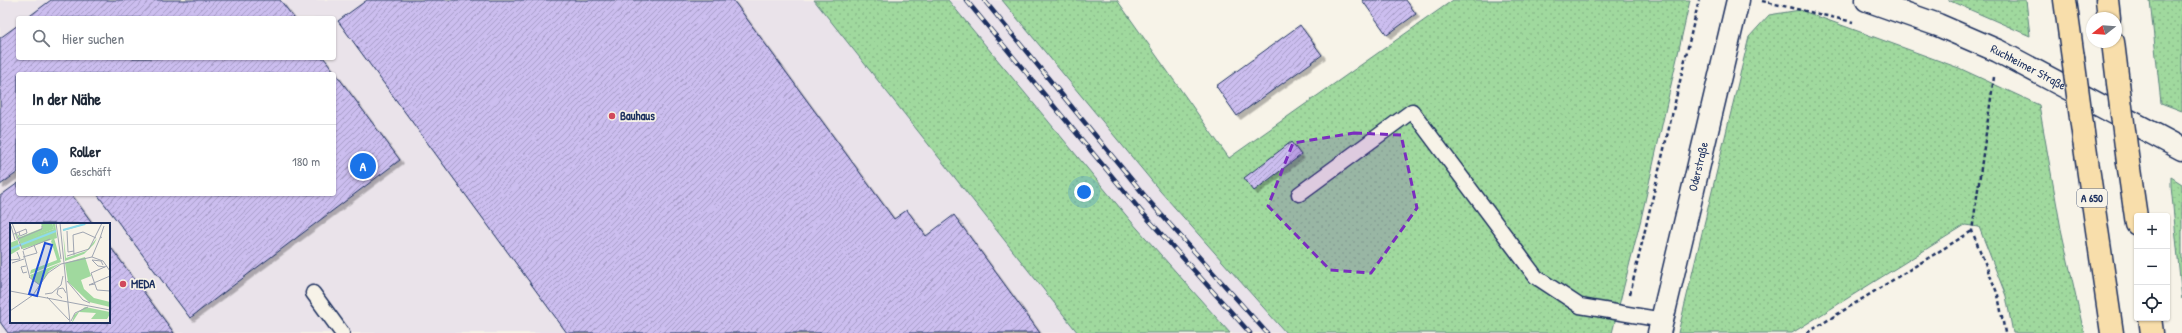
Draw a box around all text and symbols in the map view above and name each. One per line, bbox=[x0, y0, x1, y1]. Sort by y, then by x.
north arrow bbox=[2086, 12, 2122, 48]
search box bbox=[16, 16, 336, 60]
icon: search bbox=[30, 27, 52, 49]
text: Hier suchen bbox=[62, 28, 124, 49]
street label: Ruchheimer Straße bbox=[1988, 40, 2069, 94]
text: In der Nähe bbox=[32, 87, 101, 110]
place label: Bauhaus bbox=[620, 107, 655, 124]
marker: Bauhaus bbox=[607, 111, 617, 121]
street label: Oderstraße bbox=[1684, 140, 1712, 193]
text: Roller bbox=[70, 141, 101, 162]
pin: A bbox=[350, 151, 376, 181]
text: A bbox=[42, 152, 48, 170]
text: 180 m bbox=[292, 152, 320, 170]
text: Geschäft bbox=[70, 162, 111, 180]
your location bbox=[1074, 182, 1094, 202]
road number: A 650 bbox=[2077, 189, 2107, 207]
map controls bbox=[2134, 213, 2170, 321]
button: + bbox=[2134, 213, 2170, 249]
inset map bbox=[10, 223, 110, 323]
button: − bbox=[2134, 249, 2170, 285]
place label: MEDA bbox=[131, 275, 155, 292]
marker: MEDA bbox=[118, 279, 128, 289]
button: locate bbox=[2134, 285, 2170, 321]

